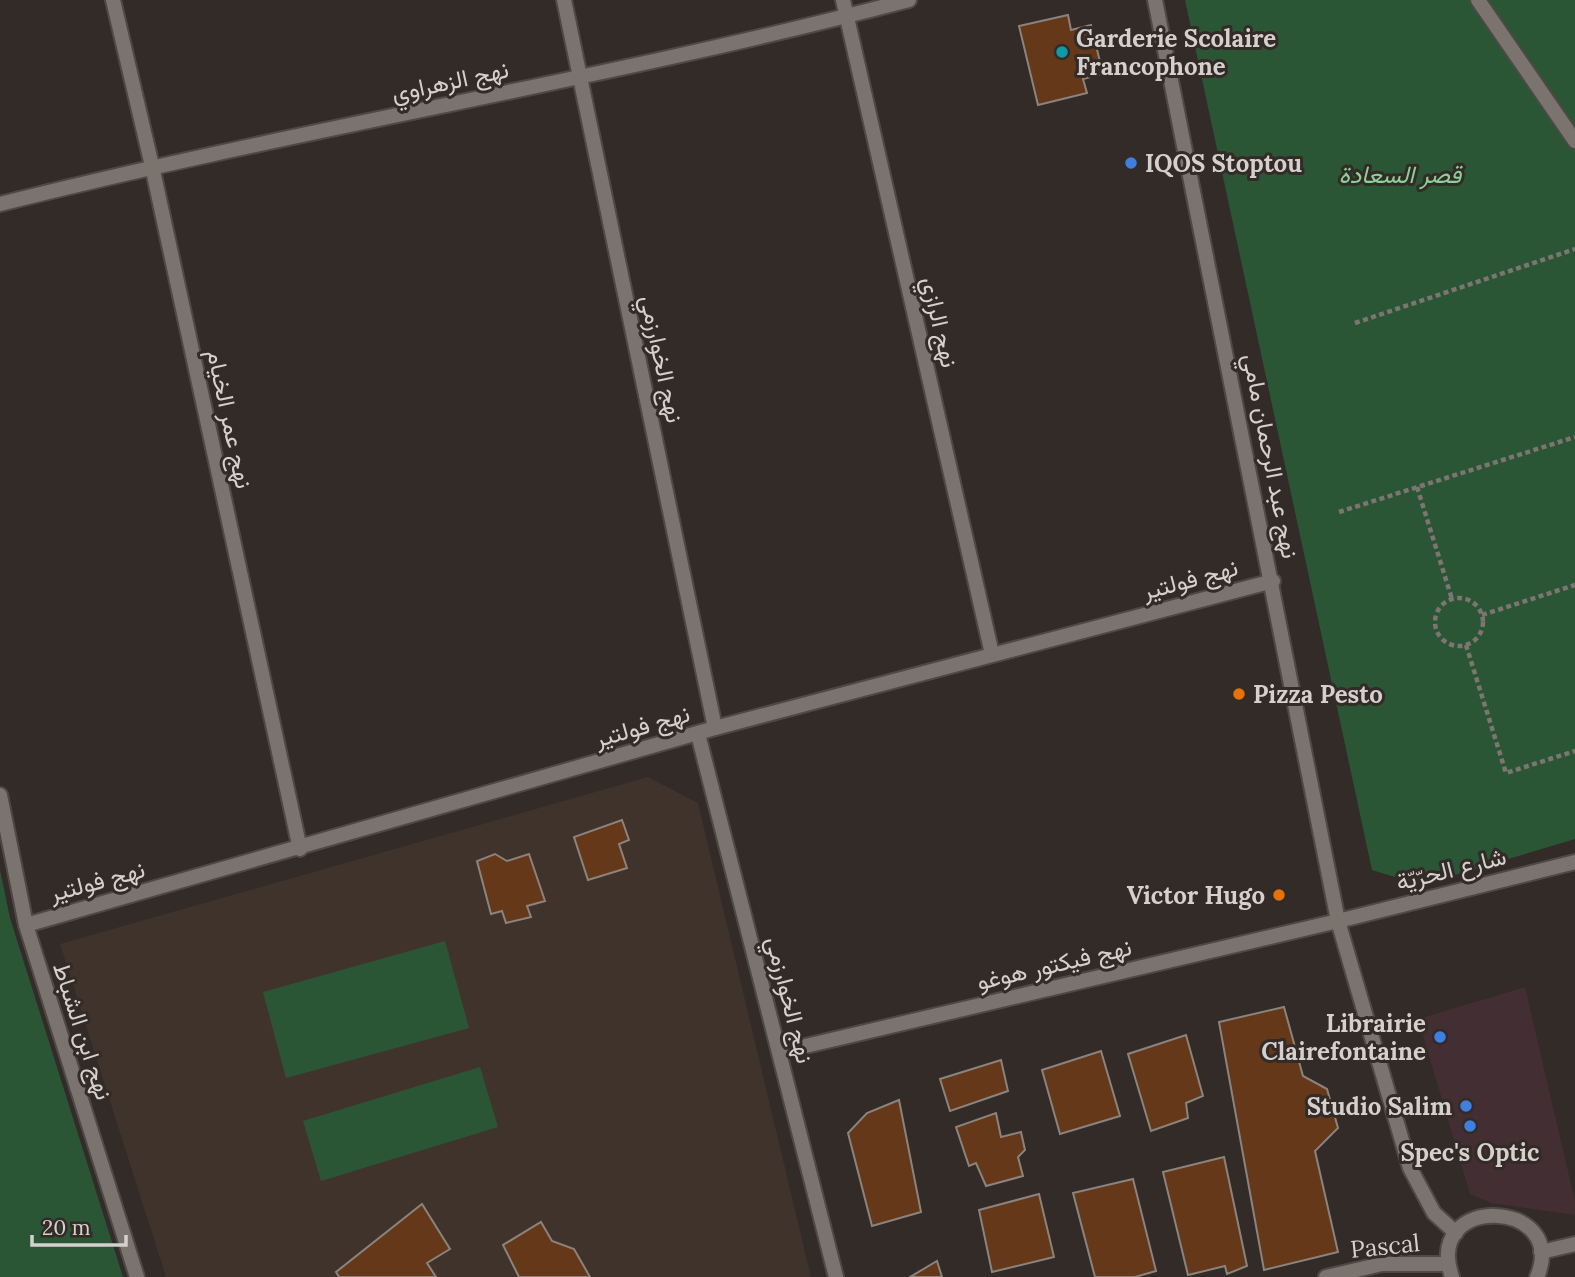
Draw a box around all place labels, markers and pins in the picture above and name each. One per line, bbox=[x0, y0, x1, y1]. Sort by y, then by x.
place label: Garderie Scolaire Francophone bbox=[1076, 23, 1276, 82]
marker: Garderie Scolaire Francophone bbox=[1054, 44, 1070, 60]
place label: IQOS Stoptou bbox=[1145, 148, 1302, 179]
marker: IQOS Stoptou bbox=[1123, 155, 1139, 171]
place label: Pizza Pesto bbox=[1253, 679, 1383, 710]
marker: Pizza Pesto bbox=[1231, 686, 1247, 702]
place label: Victor Hugo bbox=[1127, 880, 1265, 911]
marker: Victor Hugo bbox=[1271, 887, 1287, 903]
place label: Librairie Clairefontaine bbox=[1261, 1008, 1426, 1067]
marker: Librairie Clairefontaine bbox=[1432, 1029, 1448, 1045]
place label: Studio Salim bbox=[1307, 1091, 1452, 1122]
marker: Studio Salim bbox=[1458, 1098, 1474, 1114]
marker: Spec's Optic bbox=[1462, 1118, 1478, 1134]
place label: Spec's Optic bbox=[1400, 1137, 1540, 1168]

